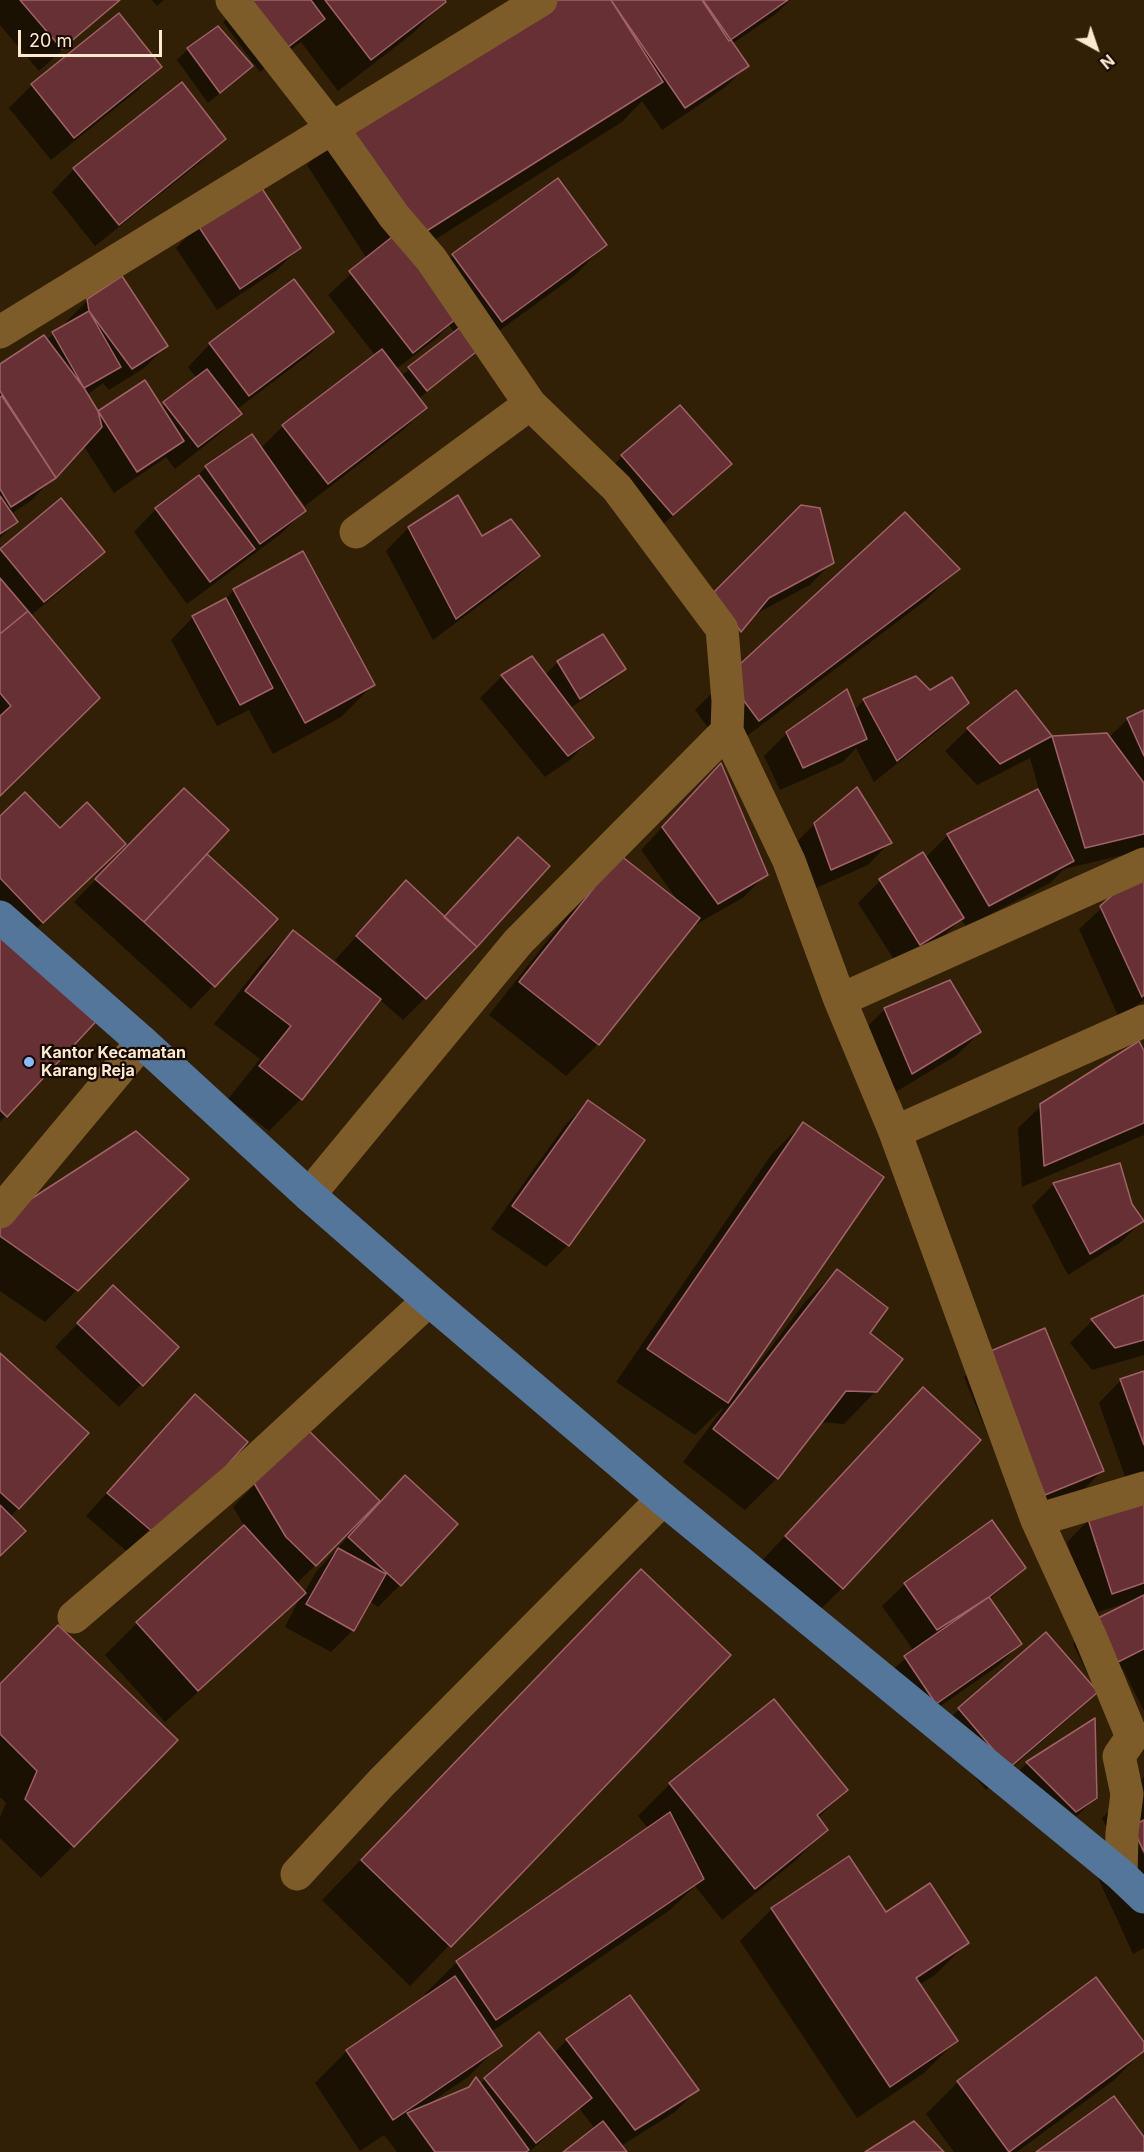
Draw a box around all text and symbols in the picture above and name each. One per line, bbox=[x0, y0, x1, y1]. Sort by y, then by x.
scale bar bbox=[21, 18, 165, 56]
north arrow bbox=[1066, 18, 1126, 78]
text: 20 m bbox=[29, 30, 72, 51]
text: N bbox=[1096, 50, 1119, 73]
place label: Kantor Kecamatan Karang Reja bbox=[41, 1043, 186, 1081]
marker: Kantor Kecamatan Karang Reja bbox=[22, 1055, 36, 1069]

